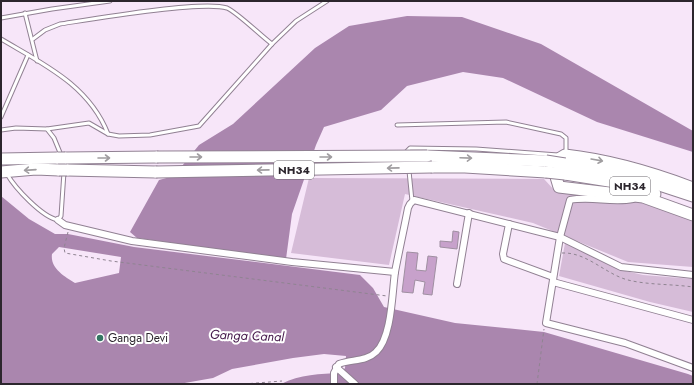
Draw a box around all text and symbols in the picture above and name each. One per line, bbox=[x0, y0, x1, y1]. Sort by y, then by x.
one-way arrow bbox=[189, 153, 202, 161]
one-way arrow bbox=[319, 153, 332, 161]
one-way arrow bbox=[97, 154, 110, 162]
one-way arrow bbox=[459, 154, 472, 161]
one-way arrow bbox=[591, 156, 604, 164]
road number: NH34 bbox=[274, 161, 314, 179]
one-way arrow bbox=[387, 164, 400, 172]
one-way arrow bbox=[257, 166, 270, 174]
one-way arrow bbox=[24, 167, 37, 174]
road number: NH34 bbox=[610, 177, 650, 195]
water label: Ganga Canal bbox=[209, 325, 286, 346]
place label: Ganga Devi bbox=[108, 329, 168, 347]
marker: Ganga Devi bbox=[95, 333, 105, 343]

